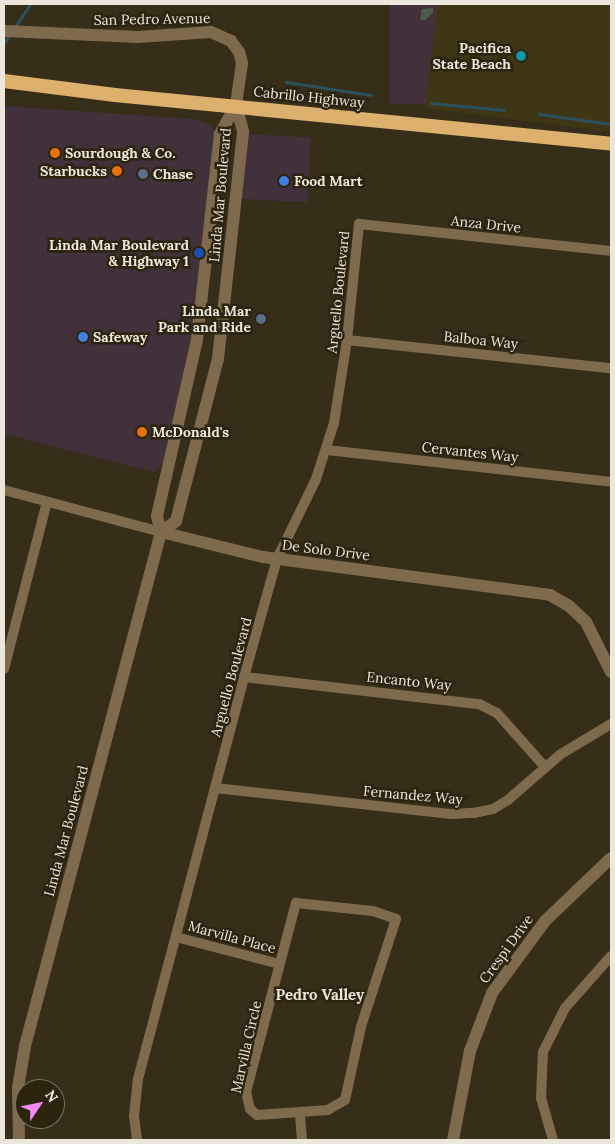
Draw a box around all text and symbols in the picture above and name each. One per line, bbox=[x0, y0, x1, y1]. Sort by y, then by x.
street label: San Pedro Avenue bbox=[93, 10, 211, 28]
place label: Pacifica State Beach bbox=[433, 40, 511, 72]
marker: Pacifica State Beach bbox=[515, 50, 527, 62]
street label: Cabrillo Highway bbox=[253, 83, 365, 111]
street label: Linda Mar Boulevard bbox=[206, 127, 234, 263]
place label: Sourdough & Co. bbox=[65, 145, 175, 161]
marker: Sourdough & Co. bbox=[49, 147, 61, 159]
place label: Starbucks bbox=[40, 163, 107, 179]
marker: Starbucks bbox=[111, 165, 123, 177]
place label: Chase bbox=[153, 166, 193, 182]
marker: Chase bbox=[137, 168, 149, 180]
place label: Food Mart bbox=[294, 173, 363, 189]
marker: Food Mart bbox=[278, 175, 290, 187]
street label: Anza Drive bbox=[450, 212, 522, 236]
street label: Arguello Boulevard bbox=[323, 230, 353, 354]
place label: Linda Mar Boulevard & Highway 1 bbox=[49, 237, 189, 270]
marker: Linda Mar Boulevard & Highway 1 bbox=[193, 247, 205, 259]
place label: Linda Mar Park and Ride bbox=[158, 303, 251, 336]
marker: Linda Mar Park and Ride bbox=[255, 313, 267, 325]
street label: Balboa Way bbox=[443, 328, 519, 352]
place label: Safeway bbox=[93, 329, 147, 345]
marker: Safeway bbox=[77, 331, 89, 343]
place label: McDonald's bbox=[152, 424, 229, 440]
marker: McDonald's bbox=[136, 426, 148, 438]
street label: Cervantes Way bbox=[421, 439, 519, 465]
street label: De Solo Drive bbox=[281, 536, 371, 564]
street label: Arguello Boulevard bbox=[207, 615, 255, 739]
street label: Encanto Way bbox=[366, 668, 452, 694]
street label: Linda Mar Boulevard bbox=[40, 764, 92, 898]
street label: Fernandez Way bbox=[362, 782, 464, 808]
street label: Crespi Drive bbox=[475, 911, 537, 987]
street label: Marvilla Place bbox=[186, 917, 278, 957]
district label: Pedro Valley bbox=[276, 986, 364, 1004]
street label: Marvilla Circle bbox=[227, 999, 265, 1095]
north arrow bbox=[15, 1079, 65, 1129]
text: N bbox=[41, 1087, 62, 1106]

